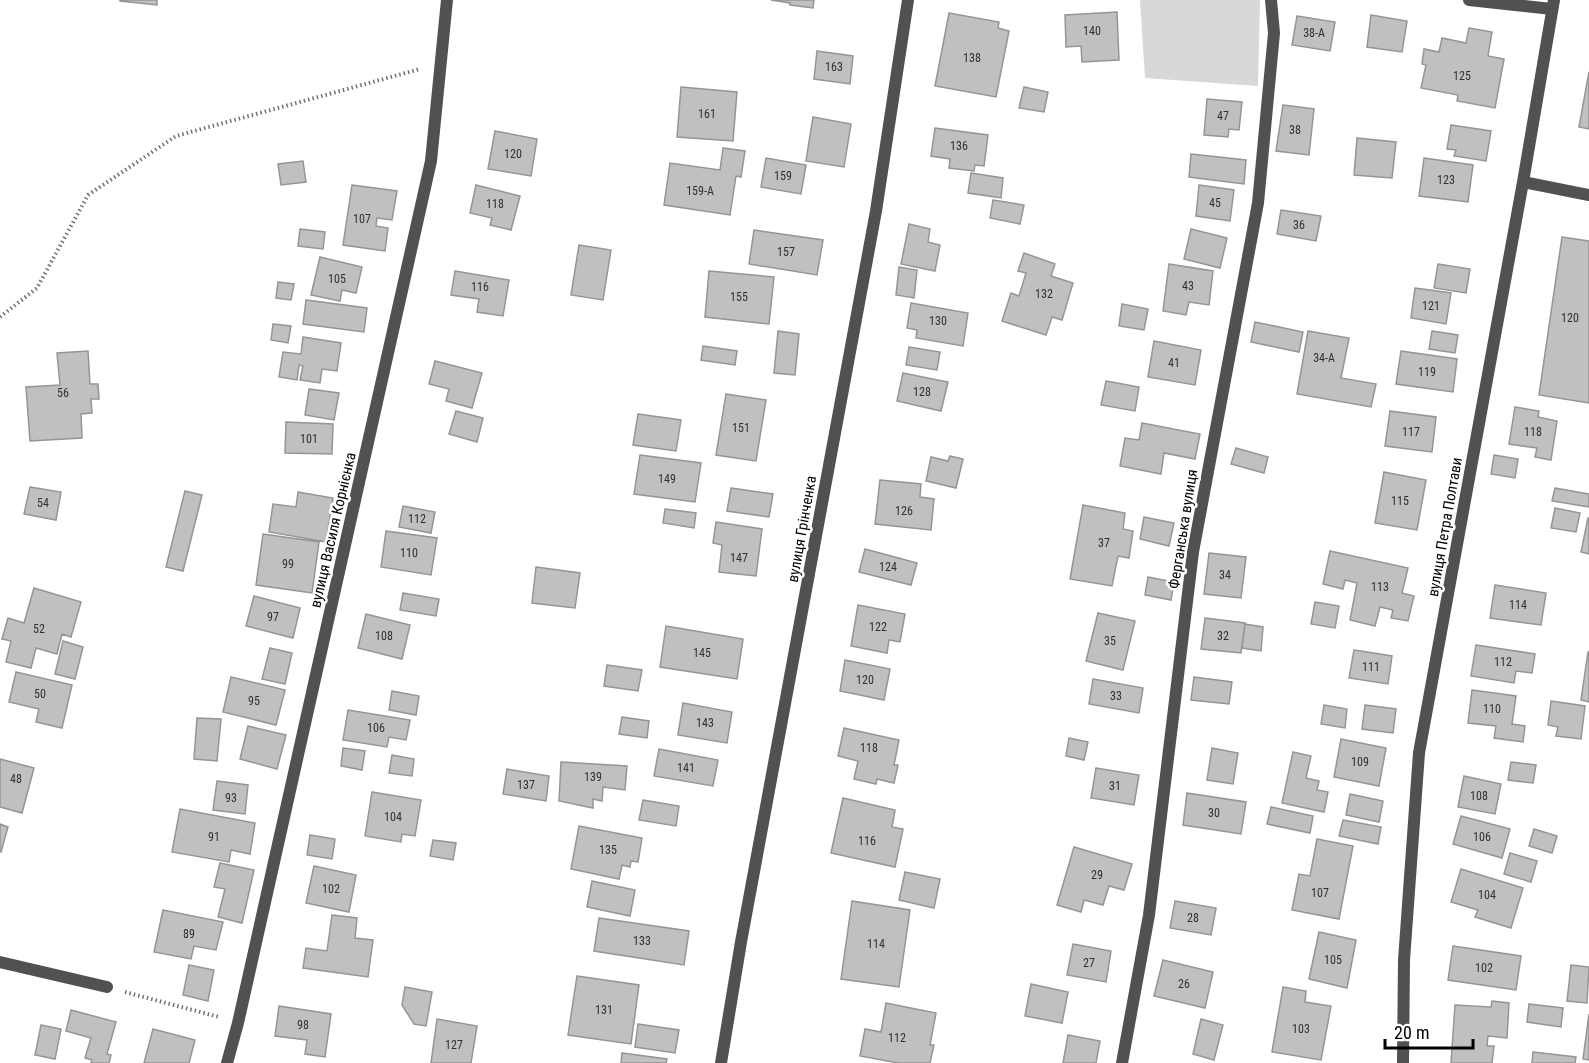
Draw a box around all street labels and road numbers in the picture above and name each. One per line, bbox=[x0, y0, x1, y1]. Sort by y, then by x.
street label: вулиця Василя Корнієнка bbox=[306, 451, 360, 609]
street label: вулиця Петра Полтави bbox=[1424, 456, 1466, 598]
street label: Ферганська вулиця bbox=[1165, 468, 1201, 590]
street label: вулиця Грінченка bbox=[784, 474, 820, 584]

